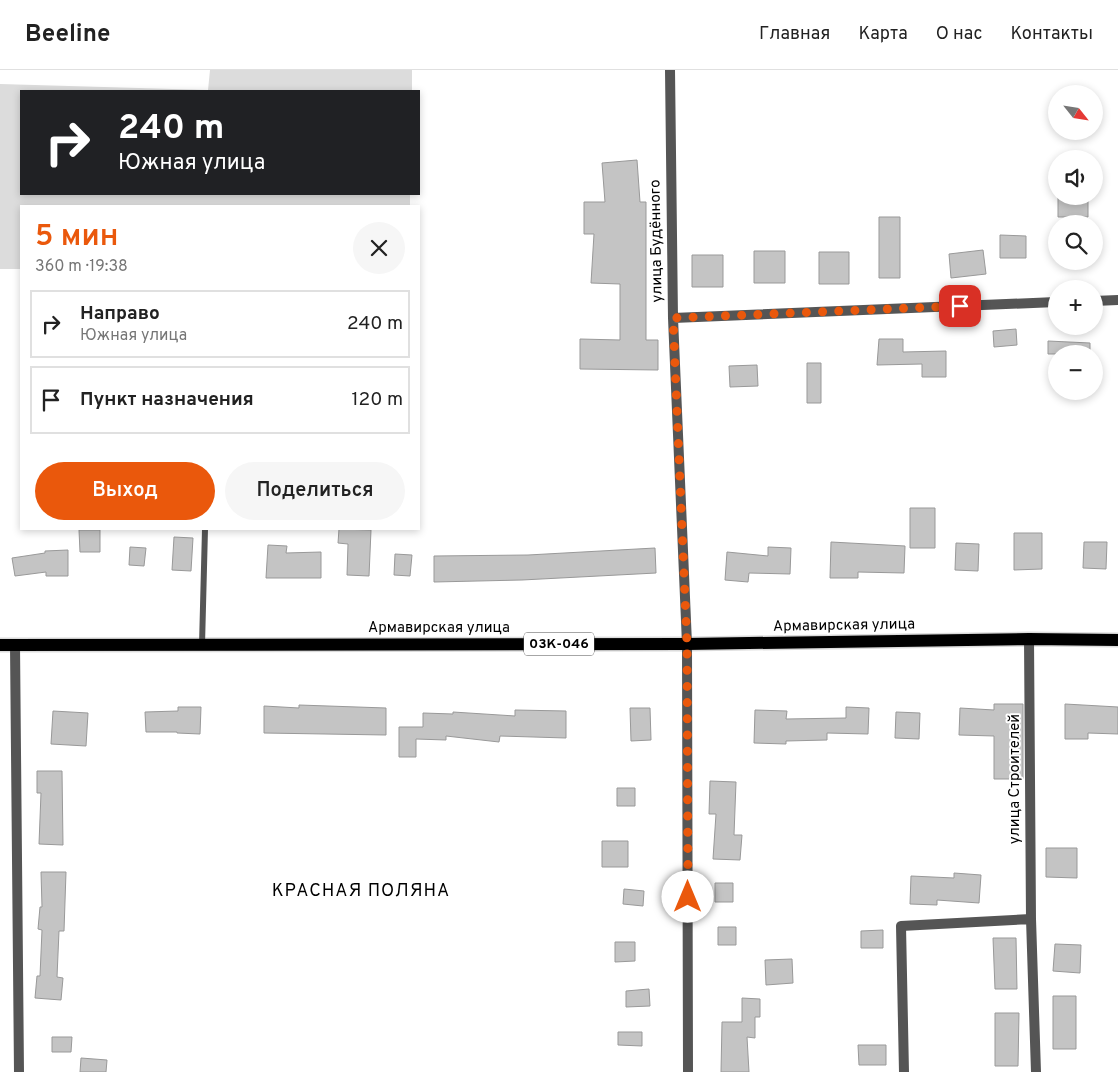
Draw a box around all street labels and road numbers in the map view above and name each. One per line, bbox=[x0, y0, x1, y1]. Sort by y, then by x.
street label: улица Будённого bbox=[646, 179, 668, 303]
street label: Армавирская улица bbox=[773, 615, 915, 637]
street label: Армавирская улица bbox=[368, 619, 510, 638]
road number: 03К-046 bbox=[524, 632, 594, 656]
street label: улица Строителей bbox=[1006, 714, 1025, 844]

